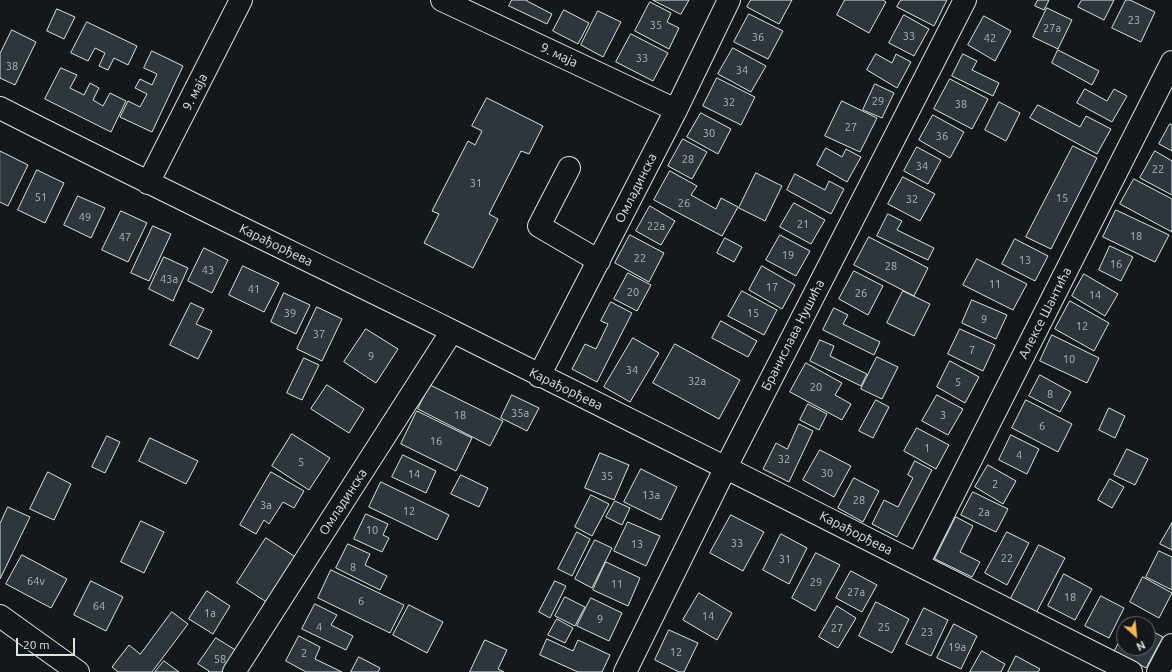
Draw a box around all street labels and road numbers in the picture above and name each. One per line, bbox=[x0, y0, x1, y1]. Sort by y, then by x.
street label: 9. маја bbox=[538, 40, 580, 70]
street label: 9. маја bbox=[179, 71, 211, 113]
street label: Омладинска bbox=[612, 151, 660, 225]
street label: Карађорђева bbox=[237, 220, 315, 270]
street label: Алексе Шантића bbox=[1015, 265, 1075, 361]
street label: Бранислава Нушића bbox=[758, 277, 828, 393]
street label: Карађорђева bbox=[527, 364, 605, 414]
street label: Омладинска bbox=[316, 466, 370, 538]
street label: Карађорђева bbox=[817, 508, 895, 558]

